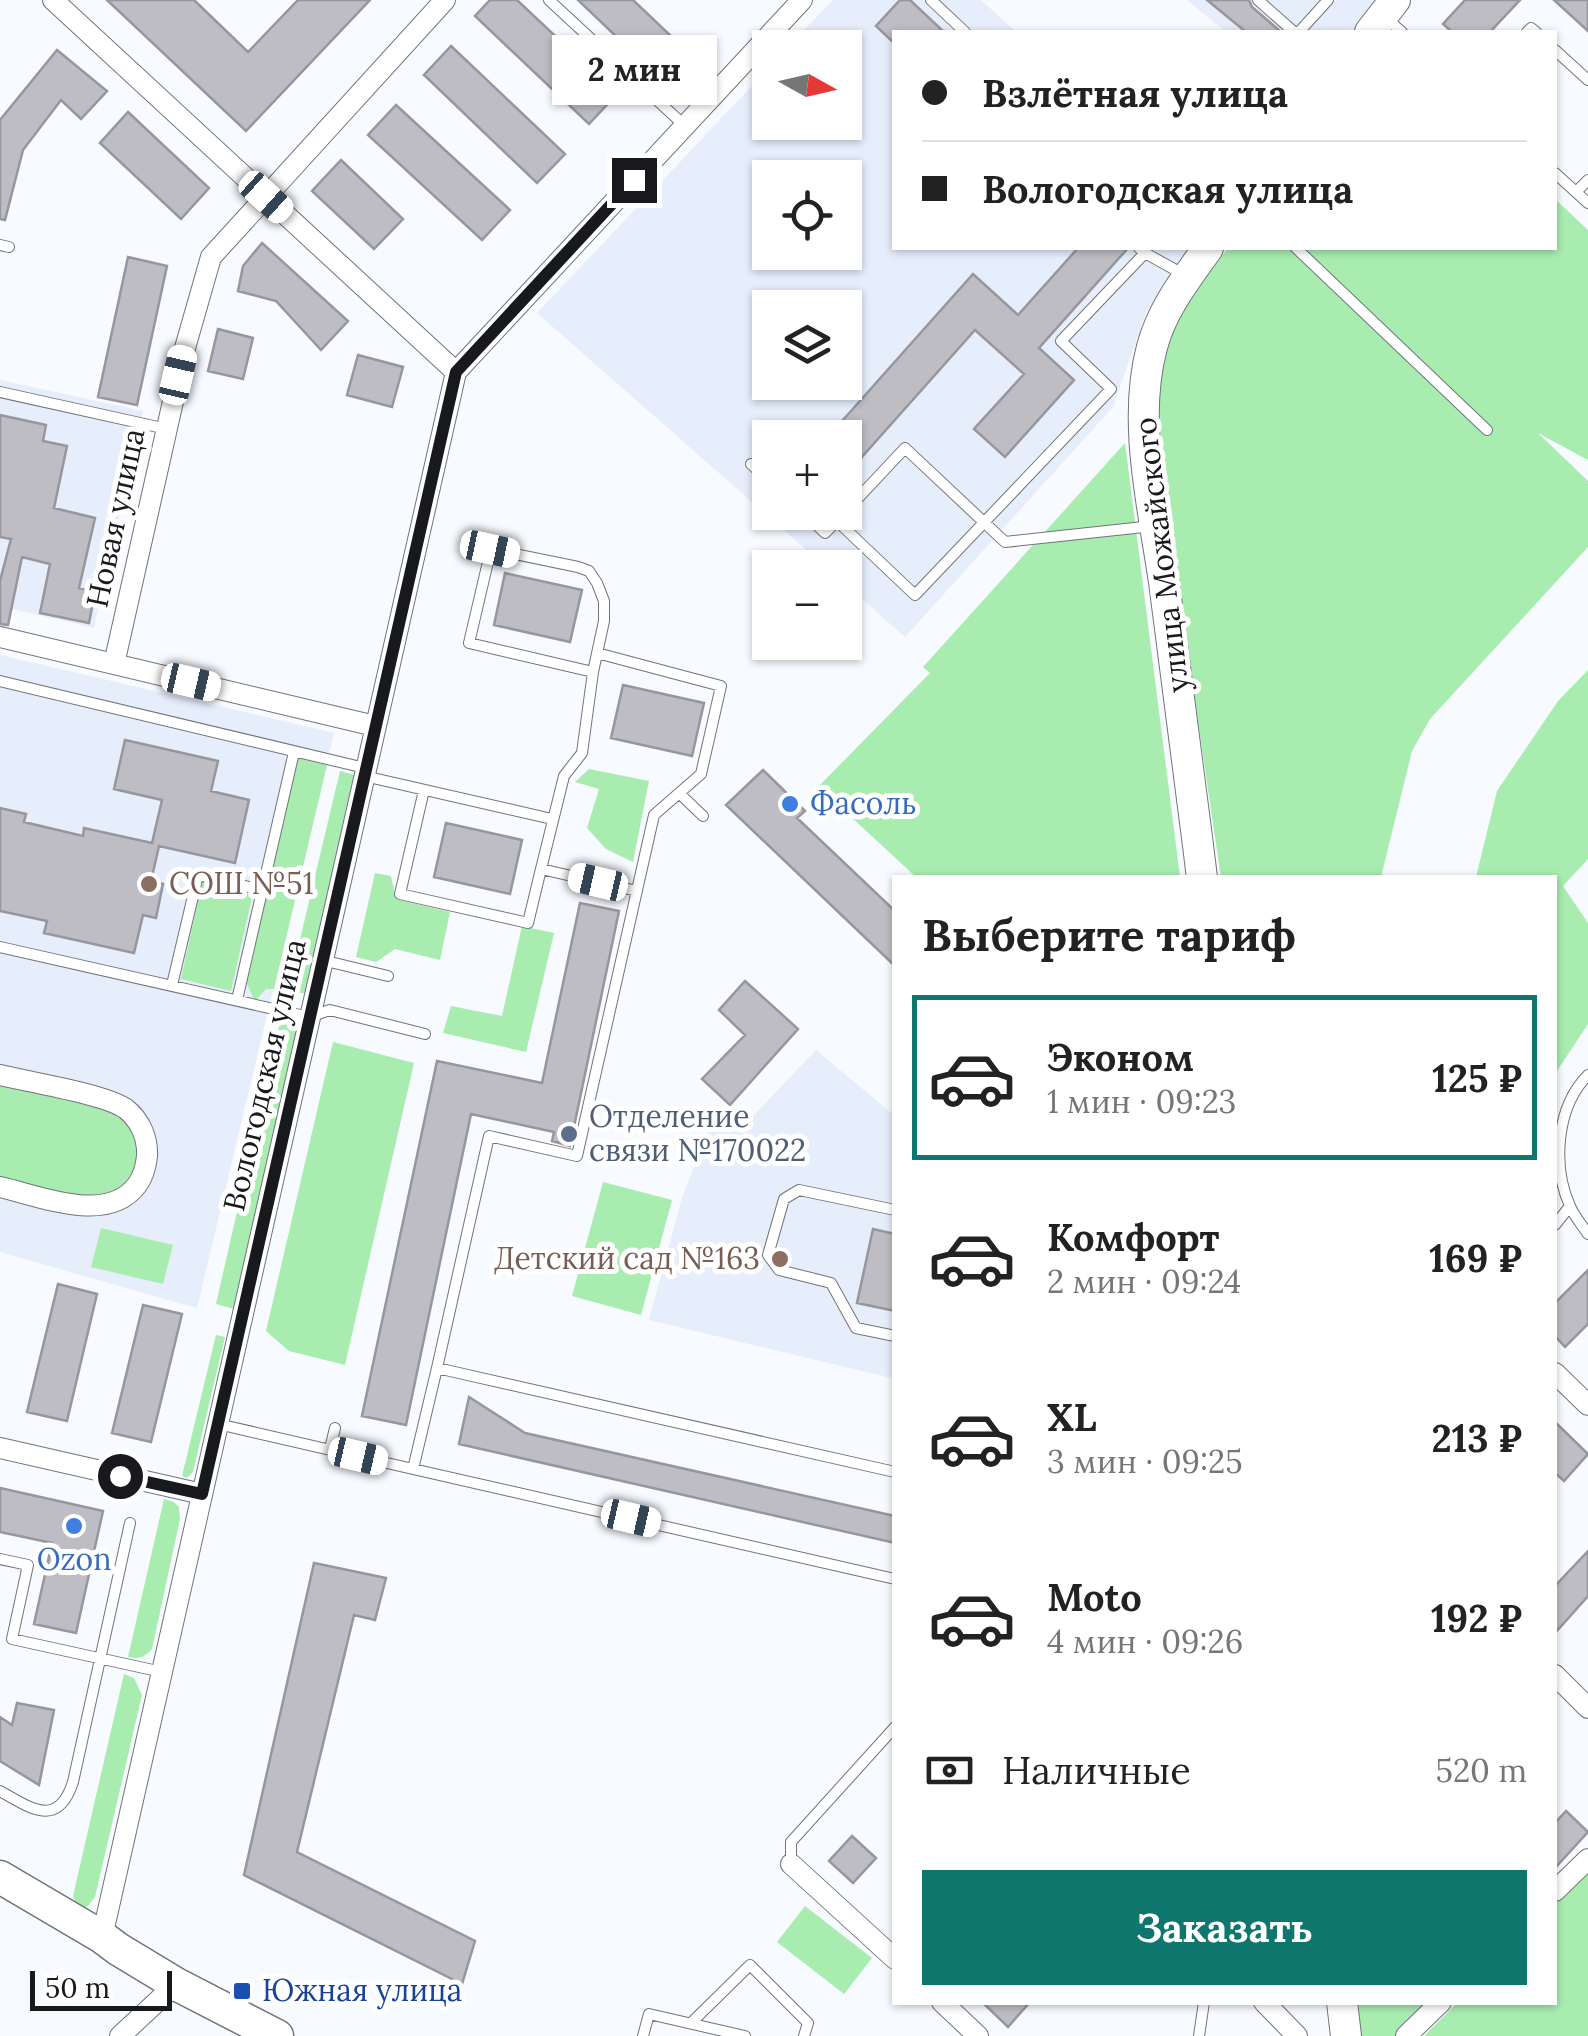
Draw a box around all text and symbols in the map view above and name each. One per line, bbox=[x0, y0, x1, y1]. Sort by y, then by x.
north arrow bbox=[752, 30, 862, 140]
map controls bbox=[752, 30, 862, 660]
callout: 2 мин bbox=[552, 35, 716, 105]
text: 2 мин bbox=[588, 49, 681, 90]
text: Взлётная улица bbox=[982, 69, 1288, 117]
route end bbox=[612, 158, 657, 203]
button: locate bbox=[752, 160, 862, 270]
text: Вологодская улица bbox=[982, 165, 1353, 213]
car bbox=[234, 166, 298, 228]
button: layers bbox=[752, 290, 862, 400]
car bbox=[157, 342, 199, 408]
street label: улица Можайского bbox=[1125, 415, 1198, 695]
button: + bbox=[752, 420, 862, 530]
street label: Новая улица bbox=[78, 425, 153, 611]
car bbox=[458, 528, 522, 570]
button: − bbox=[752, 550, 862, 660]
car bbox=[158, 661, 224, 703]
place label: Фасоль bbox=[810, 784, 916, 822]
marker: Фасоль bbox=[779, 793, 801, 815]
car bbox=[565, 861, 631, 903]
place label: СОШ №51 bbox=[169, 864, 314, 902]
marker: СОШ №51 bbox=[138, 873, 160, 895]
text: Выберите тариф bbox=[922, 906, 1296, 963]
street label: Вологодская улица bbox=[214, 935, 315, 1215]
icon: car bbox=[927, 1033, 1017, 1123]
text: Эконом bbox=[1047, 1033, 1194, 1081]
text: 125 ₽ bbox=[1432, 1054, 1522, 1102]
text: 1 мин · 09:23 bbox=[1047, 1081, 1236, 1122]
place label: Отделение связи №170022 bbox=[589, 1097, 806, 1169]
marker: Отделение связи №170022 bbox=[558, 1123, 580, 1145]
icon: car bbox=[927, 1213, 1017, 1303]
text: Комфорт bbox=[1047, 1213, 1219, 1261]
text: 169 ₽ bbox=[1429, 1234, 1522, 1282]
place label: Детский сад №163 bbox=[494, 1239, 760, 1277]
marker: Детский сад №163 bbox=[769, 1248, 791, 1270]
text: 2 мин · 09:24 bbox=[1047, 1261, 1241, 1302]
icon: car bbox=[927, 1393, 1017, 1483]
text: XL bbox=[1047, 1393, 1097, 1441]
text: 213 ₽ bbox=[1432, 1414, 1522, 1462]
car bbox=[325, 1435, 391, 1477]
text: 3 мин · 09:25 bbox=[1047, 1441, 1243, 1482]
route start bbox=[98, 1454, 143, 1499]
car bbox=[598, 1497, 664, 1539]
marker: Ozon bbox=[63, 1515, 85, 1537]
place label: Ozon bbox=[37, 1540, 111, 1578]
icon: car bbox=[927, 1573, 1017, 1663]
text: Moto bbox=[1047, 1573, 1142, 1621]
text: 192 ₽ bbox=[1431, 1594, 1522, 1642]
text: 4 мин · 09:26 bbox=[1047, 1621, 1243, 1662]
icon: cash bbox=[922, 1743, 977, 1798]
text: Наличные bbox=[1002, 1746, 1191, 1794]
text: 520 m bbox=[1435, 1750, 1527, 1791]
button: Заказать bbox=[922, 1870, 1527, 1985]
scale bar bbox=[30, 1966, 172, 2010]
text: 50 m bbox=[45, 1970, 110, 2006]
place label: Южная улица bbox=[262, 1971, 462, 2010]
marker: Южная улица bbox=[231, 1980, 253, 2002]

